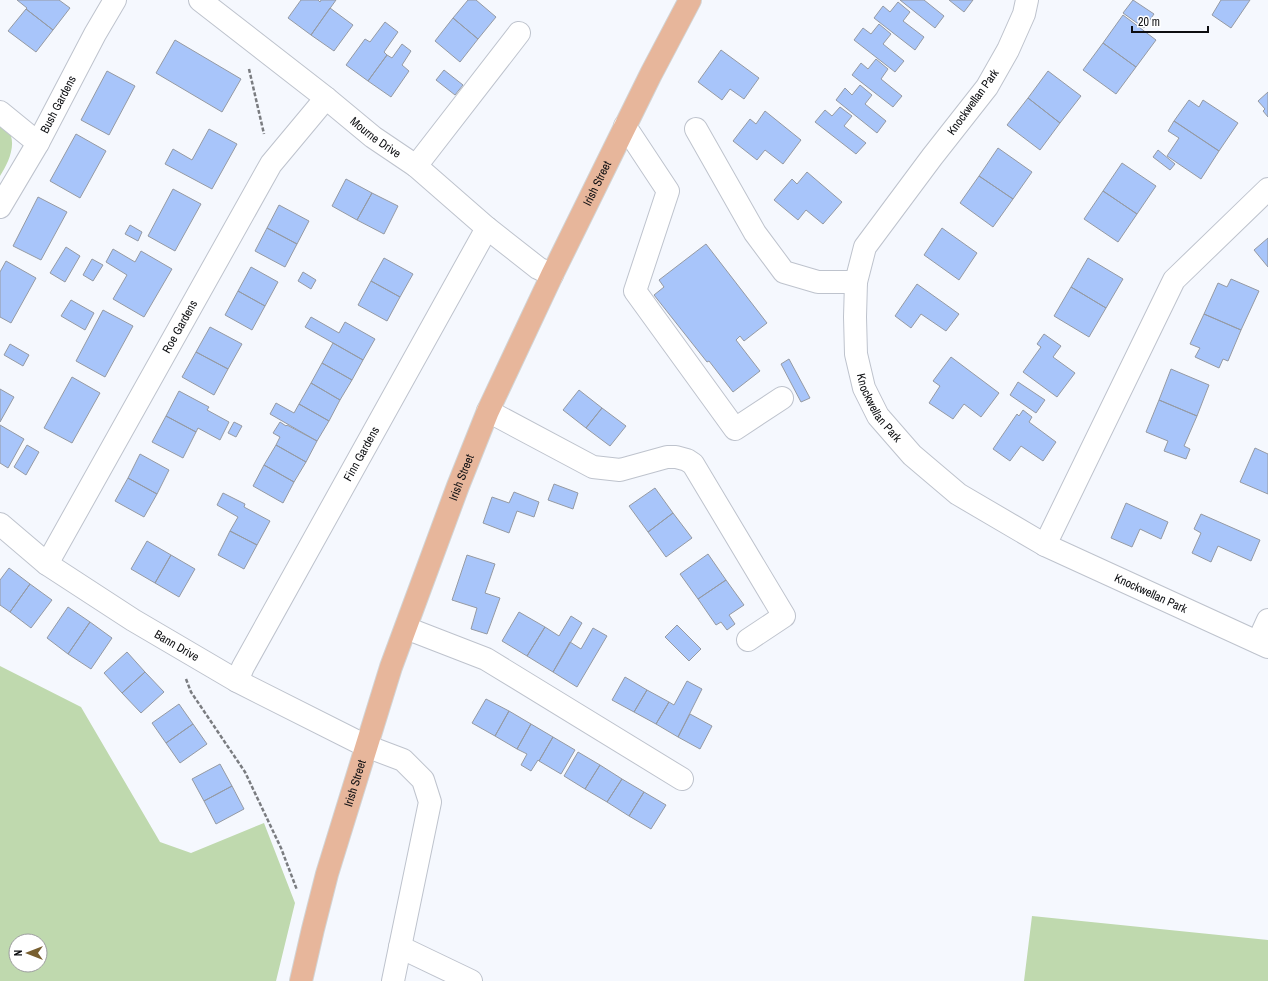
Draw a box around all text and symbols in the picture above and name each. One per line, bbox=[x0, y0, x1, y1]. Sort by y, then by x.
scale bar bbox=[1132, 8, 1208, 34]
text: 20 m bbox=[1138, 14, 1160, 30]
street label: Knockwellan Park bbox=[944, 66, 1002, 138]
street label: Bush Gardens bbox=[36, 73, 80, 136]
street label: Mourne Drive bbox=[347, 113, 404, 162]
street label: Irish Street bbox=[579, 158, 615, 209]
street label: Roe Gardens bbox=[159, 297, 201, 356]
street label: Knockwellan Park bbox=[853, 372, 905, 446]
street label: Finn Gardens bbox=[340, 424, 383, 484]
street label: Irish Street bbox=[445, 452, 478, 503]
street label: Knockwellan Park bbox=[1112, 570, 1190, 617]
street label: Bann Drive bbox=[151, 626, 202, 665]
street label: Irish Street bbox=[340, 758, 370, 809]
north arrow bbox=[8, 933, 48, 973]
text: N bbox=[11, 950, 25, 956]

